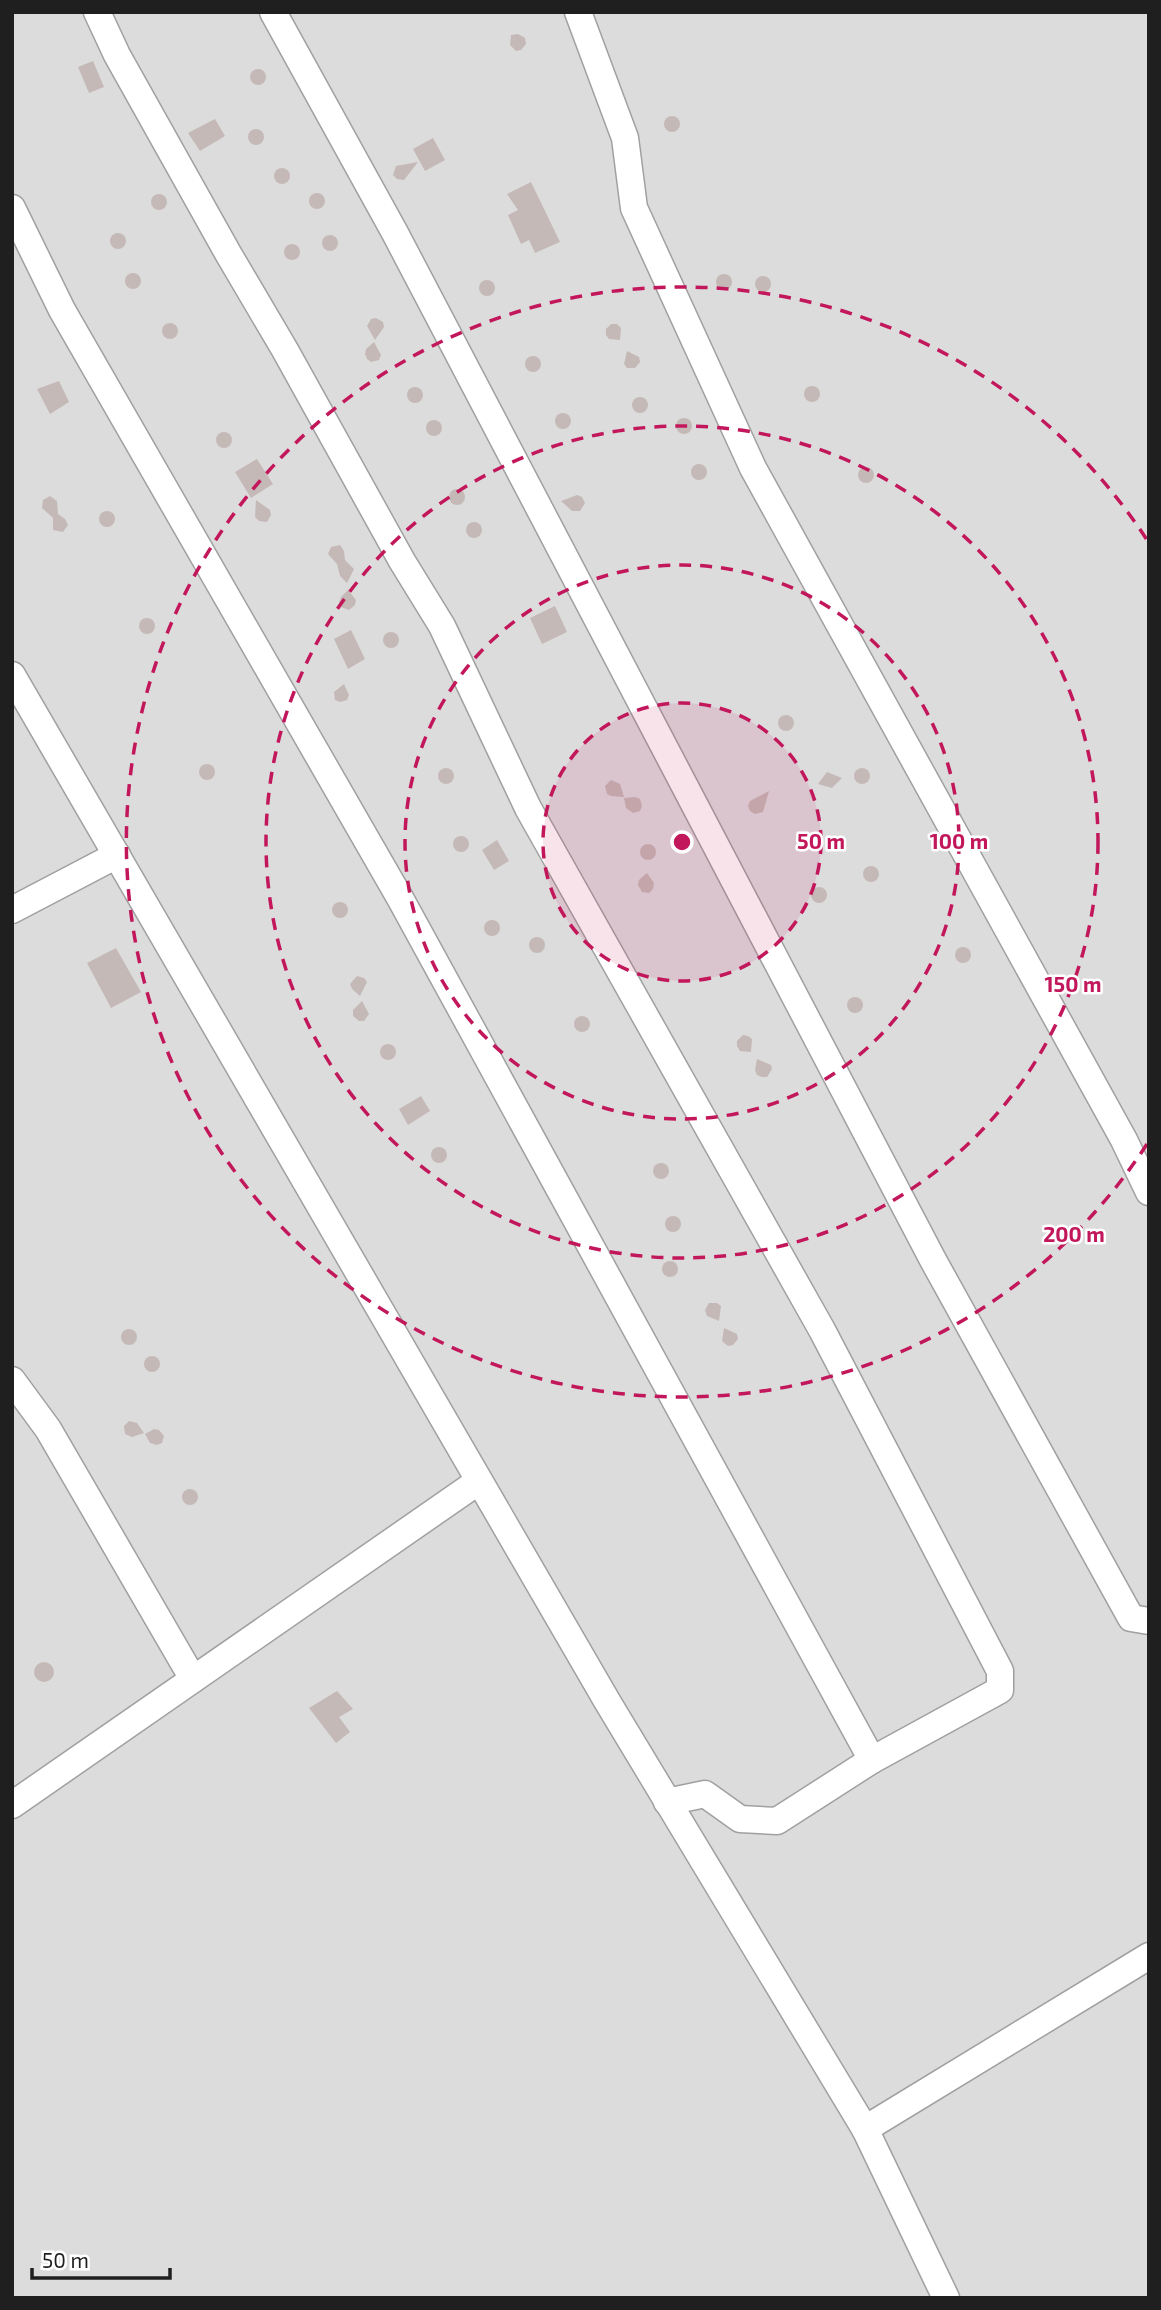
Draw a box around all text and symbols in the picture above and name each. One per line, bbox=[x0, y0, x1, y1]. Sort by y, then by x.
text: 50 m bbox=[797, 828, 845, 853]
text: 100 m bbox=[930, 828, 988, 853]
centre of rings bbox=[670, 830, 694, 854]
text: 150 m bbox=[1045, 971, 1101, 996]
text: 200 m bbox=[1043, 1221, 1105, 1246]
scale bar bbox=[32, 2236, 170, 2280]
text: 50 m bbox=[42, 2247, 89, 2272]

